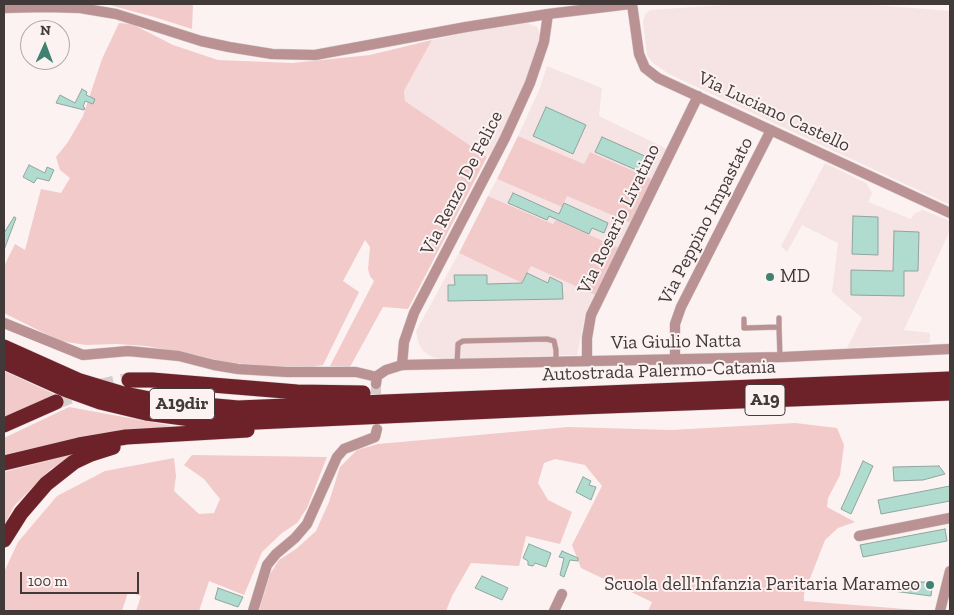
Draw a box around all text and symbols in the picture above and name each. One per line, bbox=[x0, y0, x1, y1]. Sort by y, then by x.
north arrow bbox=[20, 20, 70, 70]
text: N bbox=[40, 22, 51, 39]
street label: Via Luciano Castello bbox=[694, 67, 854, 157]
street label: Via Renzo De Felice bbox=[416, 107, 508, 259]
street label: Via Peppino Impastato bbox=[654, 133, 758, 309]
street label: Via Rosario Livatino bbox=[573, 140, 665, 298]
place label: MD bbox=[780, 266, 810, 288]
marker: MD bbox=[764, 271, 776, 283]
street label: Via Giulio Natta bbox=[611, 329, 741, 355]
street label: Autostrada Palermo-Catania bbox=[542, 356, 776, 386]
road number: A19 bbox=[745, 384, 785, 416]
road number: A19dir bbox=[150, 388, 214, 419]
scale bar bbox=[22, 562, 141, 594]
text: 100 m bbox=[28, 572, 67, 590]
place label: Scuola dell'Infanzia Paritaria Marameo bbox=[604, 574, 920, 596]
marker: Scuola dell'Infanzia Paritaria Marameo bbox=[924, 579, 936, 591]

